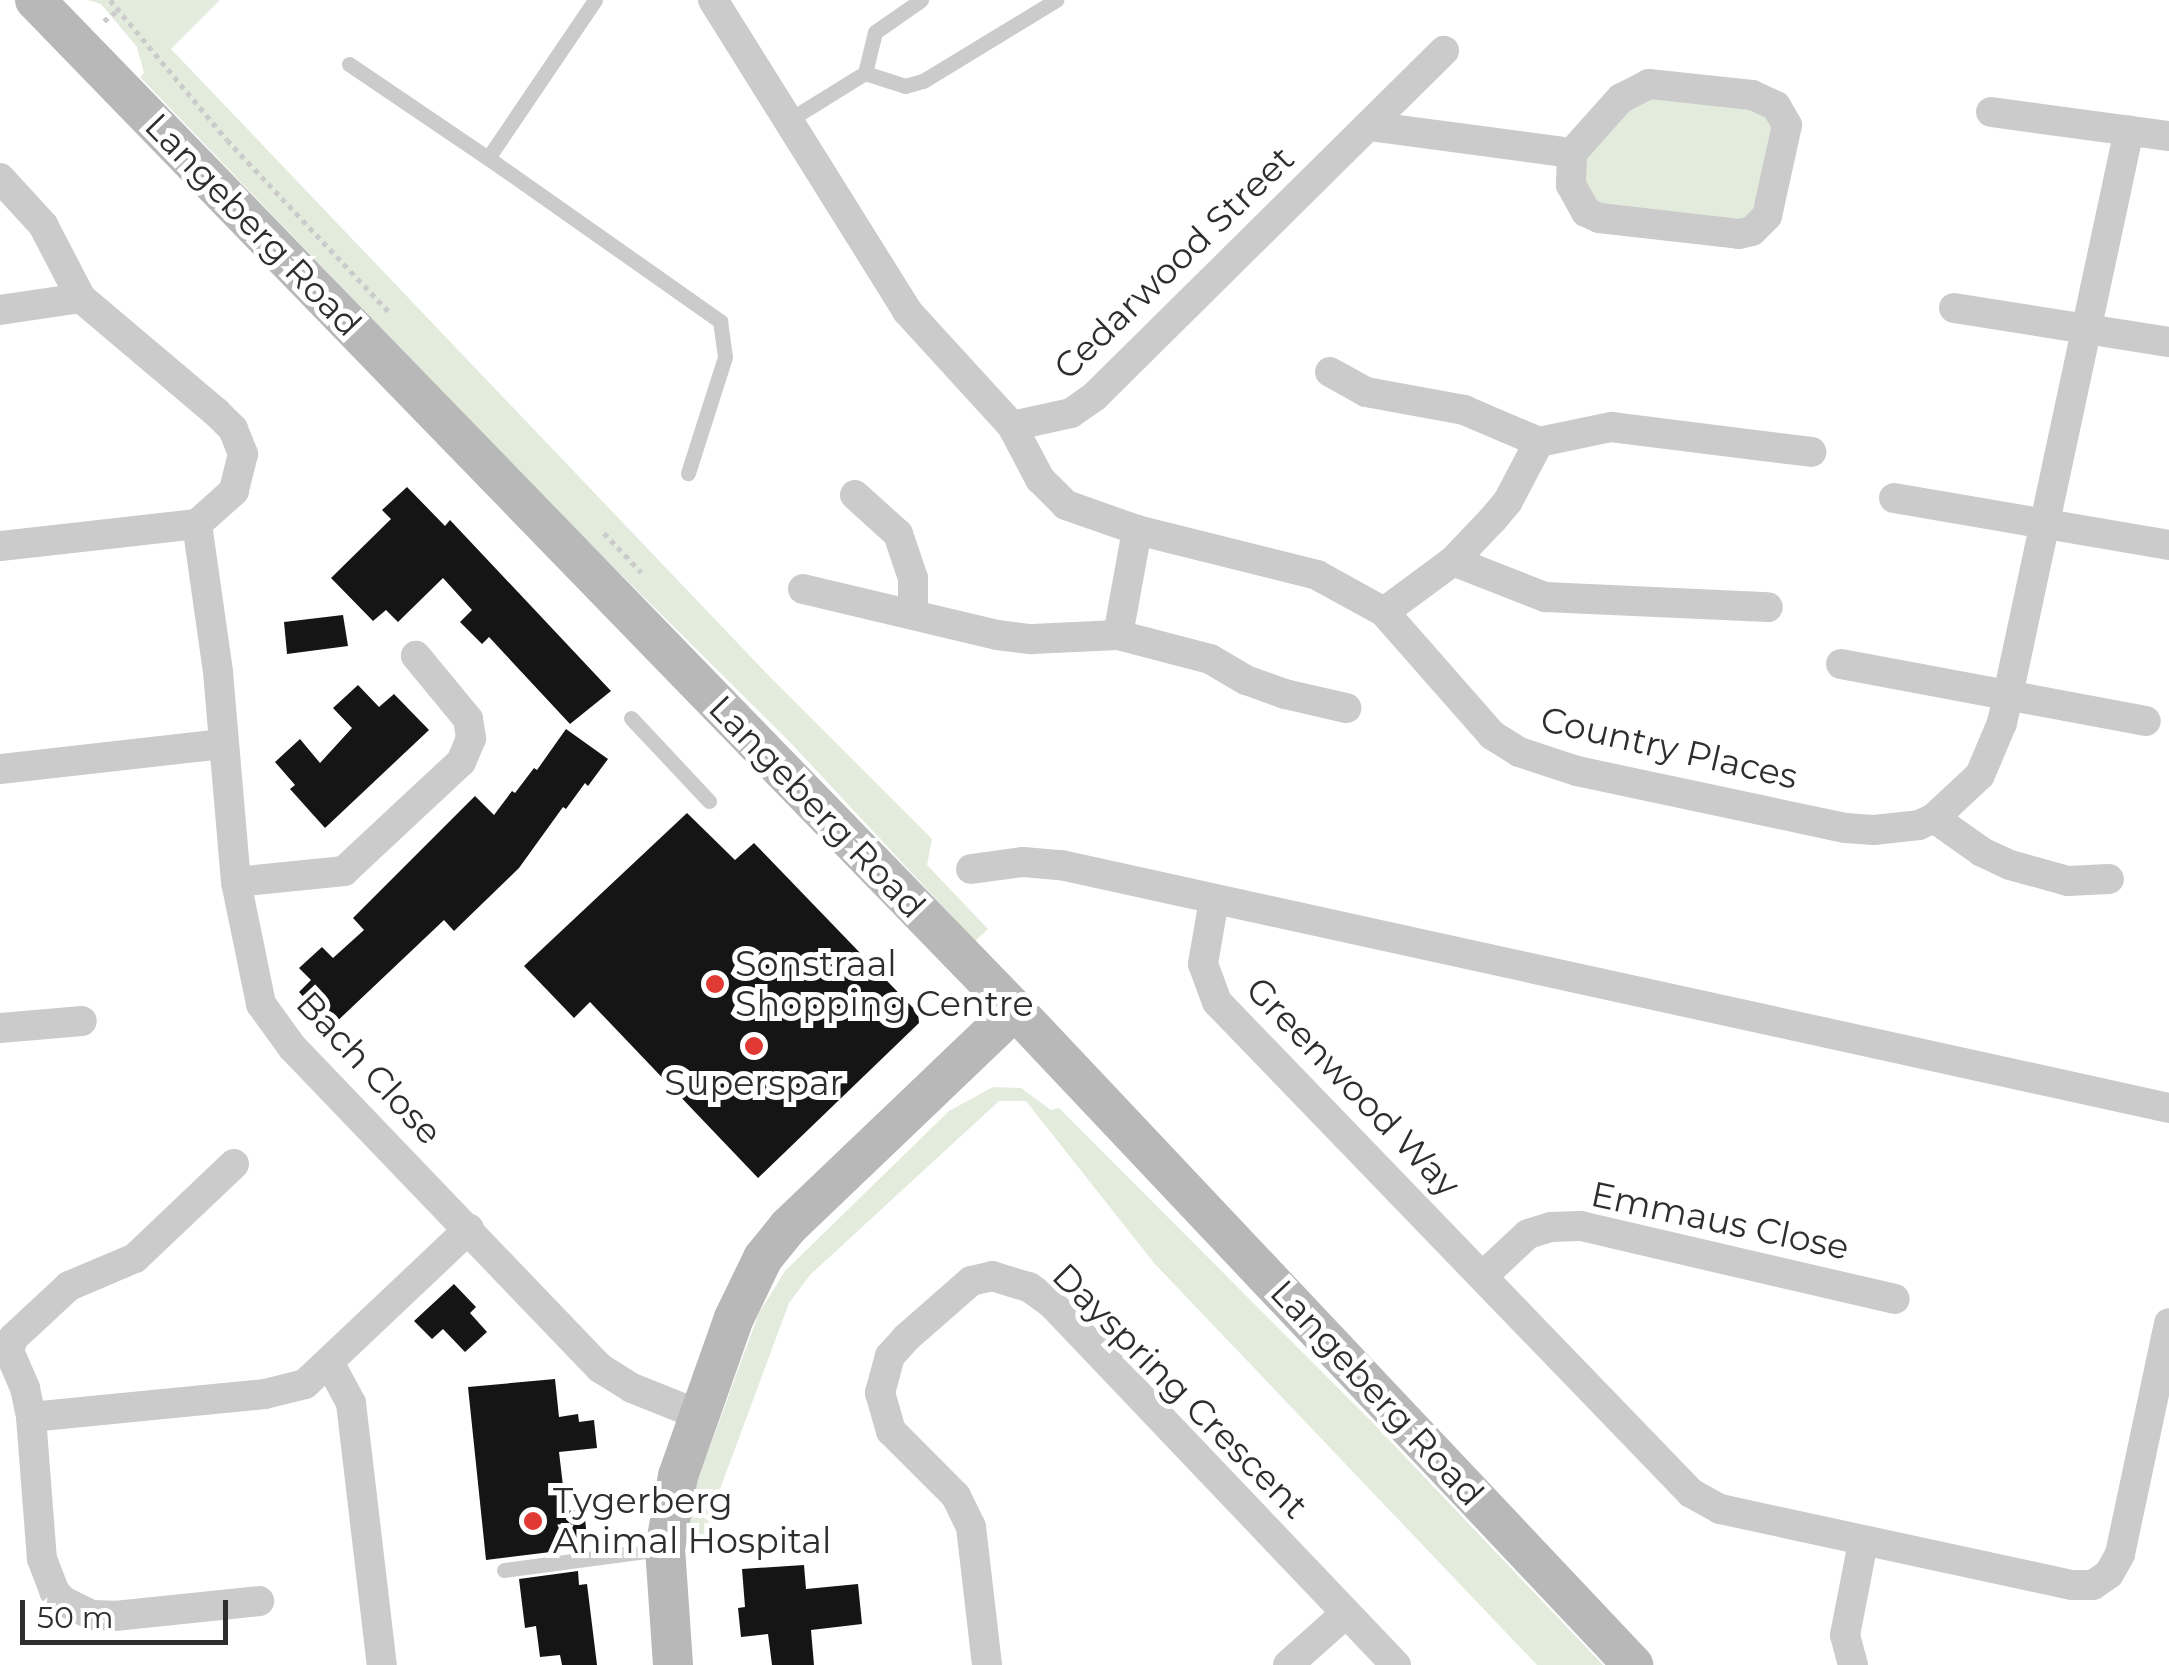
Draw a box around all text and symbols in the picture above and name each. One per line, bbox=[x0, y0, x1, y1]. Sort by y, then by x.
street label: Langeberg Road bbox=[136, 105, 370, 345]
street label: Cedarwood Street bbox=[1045, 138, 1303, 388]
street label: Langeberg Road bbox=[700, 687, 934, 927]
street label: Country Places bbox=[1537, 698, 1801, 798]
place label: Sonstraal Shopping Centre bbox=[735, 943, 1034, 1025]
street label: Greenwood Way bbox=[1237, 968, 1469, 1206]
marker: Sonstraal Shopping Centre bbox=[704, 973, 726, 995]
street label: Bach Close bbox=[288, 983, 450, 1153]
marker: Superspar bbox=[743, 1035, 765, 1057]
place label: Superspar bbox=[664, 1062, 844, 1104]
street label: Emmaus Close bbox=[1587, 1173, 1853, 1269]
street label: Dayspring Crescent bbox=[1044, 1255, 1316, 1527]
street label: Langeberg Road bbox=[1262, 1271, 1492, 1515]
place label: Tygerberg Animal Hospital bbox=[553, 1480, 831, 1562]
marker: Tygerberg Animal Hospital bbox=[522, 1510, 544, 1532]
scale bar bbox=[25, 1580, 232, 1642]
text: 50 m bbox=[37, 1599, 114, 1636]

